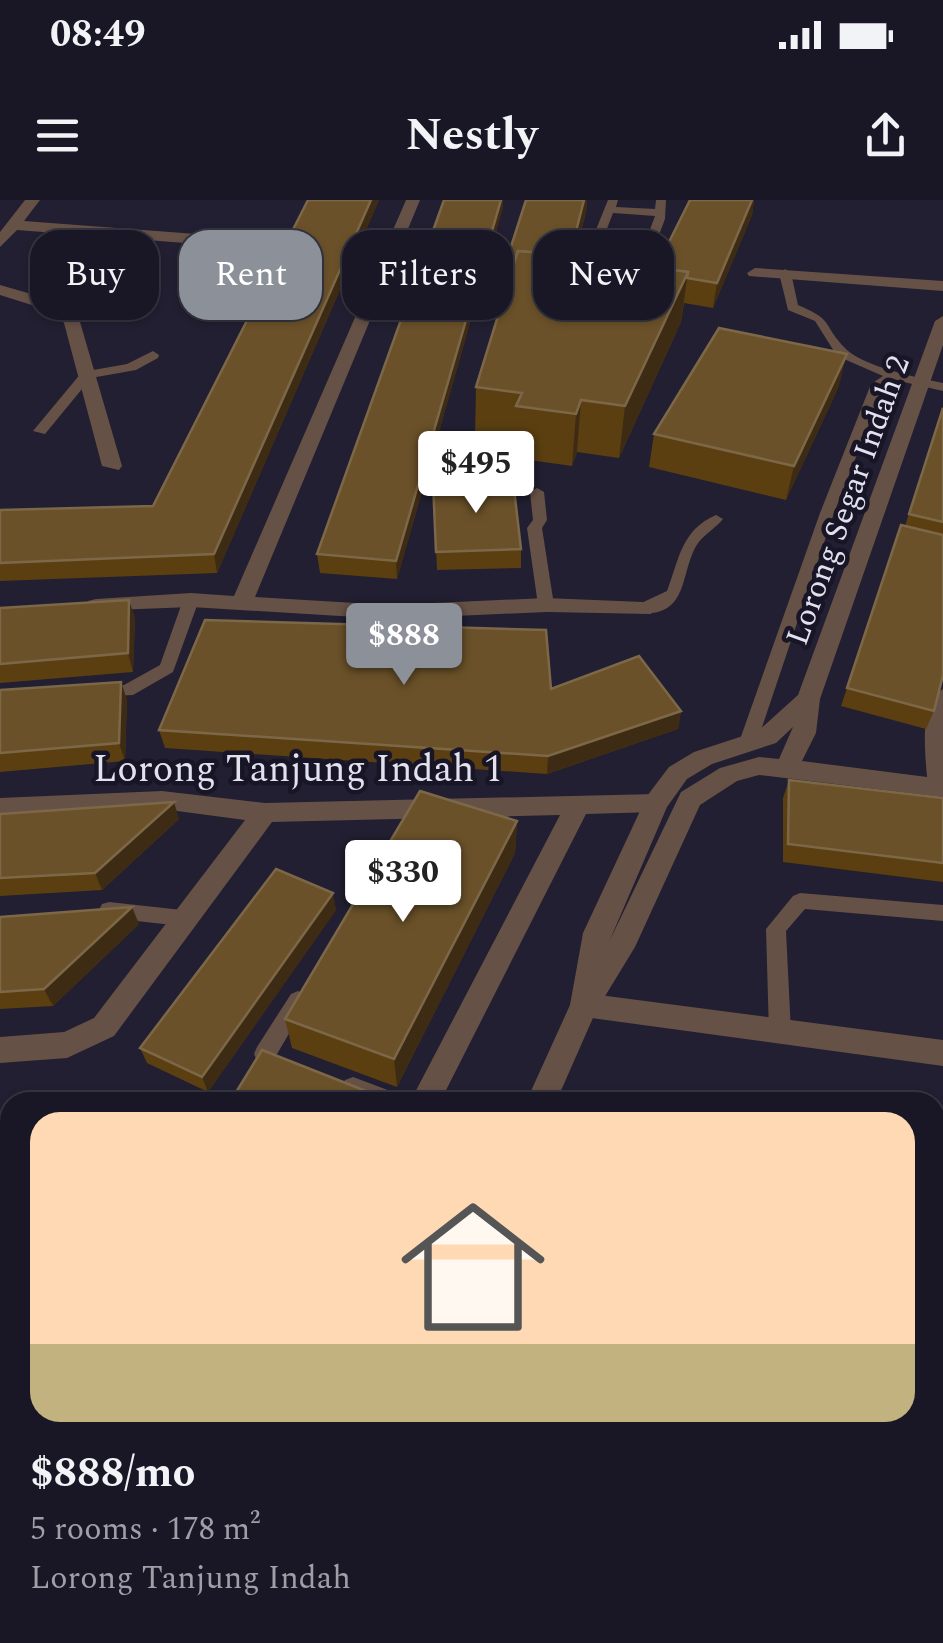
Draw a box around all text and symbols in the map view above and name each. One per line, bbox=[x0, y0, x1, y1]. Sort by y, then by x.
text: 08:49 bbox=[50, 6, 145, 64]
text: Nestly bbox=[406, 101, 537, 170]
icon: menu bbox=[30, 108, 85, 163]
icon: share bbox=[858, 108, 913, 163]
chip: Buy bbox=[30, 230, 159, 320]
chip: Rent bbox=[179, 230, 322, 320]
chip: Filters bbox=[342, 230, 513, 320]
chip: New bbox=[533, 230, 674, 320]
street label: Lorong Segar Indah 2 bbox=[773, 349, 924, 652]
pin: $495 bbox=[417, 431, 535, 516]
text: $495 bbox=[440, 439, 512, 488]
pin: $888 bbox=[345, 603, 463, 688]
text: $888 bbox=[368, 611, 440, 660]
street label: Lorong Tanjung Indah 1 bbox=[93, 741, 503, 799]
pin: $330 bbox=[344, 840, 462, 925]
text: $330 bbox=[367, 848, 439, 897]
icon: home bbox=[383, 1177, 563, 1357]
text: $888/mo bbox=[30, 1442, 196, 1505]
text: 5 rooms · 178 m² bbox=[30, 1505, 260, 1554]
text: Lorong Tanjung Indah bbox=[30, 1554, 351, 1603]

